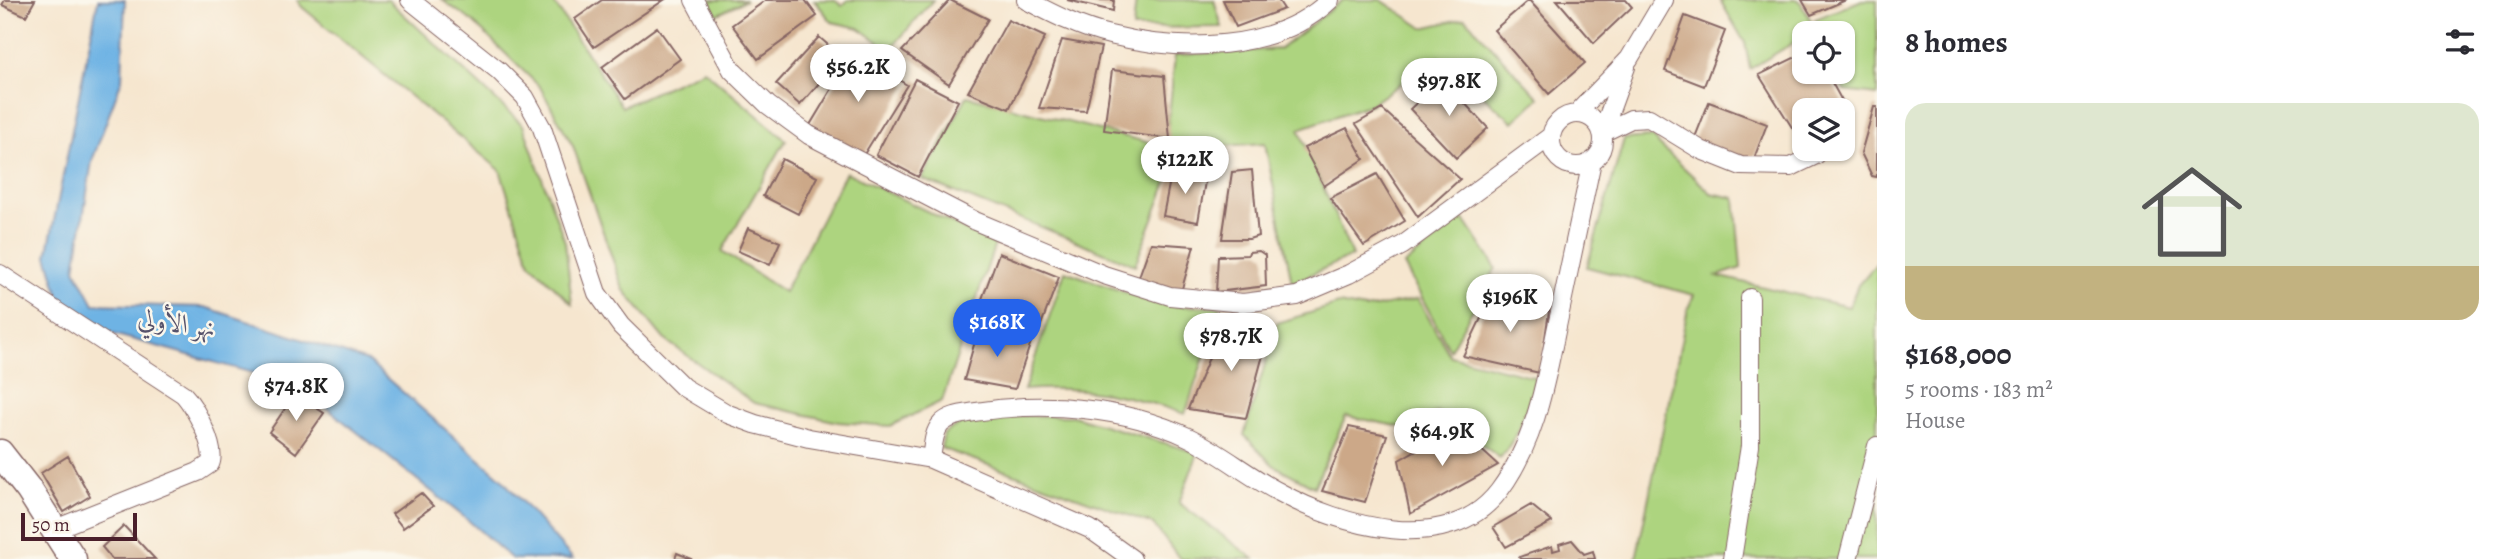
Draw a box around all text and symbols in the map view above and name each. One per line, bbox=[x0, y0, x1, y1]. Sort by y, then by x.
map controls bbox=[1792, 21, 1855, 161]
button: locate bbox=[1792, 21, 1855, 84]
text: 8 homes bbox=[1905, 22, 2008, 62]
icon: filters bbox=[2441, 23, 2479, 61]
pin: $56.2K bbox=[801, 44, 915, 104]
text: $56.2K bbox=[826, 51, 890, 82]
pin: $97.8K bbox=[1392, 58, 1506, 118]
text: $97.8K bbox=[1417, 65, 1481, 96]
button: layers bbox=[1792, 98, 1855, 161]
pin: $122K bbox=[1136, 136, 1234, 196]
text: $122K bbox=[1157, 143, 1213, 174]
icon: home bbox=[2129, 149, 2255, 275]
pin: $196K bbox=[1461, 274, 1559, 334]
text: $196K bbox=[1482, 281, 1538, 312]
water label: نهر الأولي bbox=[135, 299, 218, 350]
pin: $168K bbox=[948, 300, 1046, 359]
text: $168K bbox=[969, 306, 1025, 337]
pin: $78.7K bbox=[1174, 314, 1288, 373]
text: $78.7K bbox=[1200, 320, 1262, 351]
text: $168,000 bbox=[1905, 334, 2011, 374]
pin: $74.8K bbox=[239, 364, 353, 423]
text: $74.8K bbox=[264, 370, 328, 401]
text: 5 rooms · 183 m² bbox=[1905, 374, 2053, 405]
text: House bbox=[1905, 405, 1965, 436]
pin: $64.9K bbox=[1385, 408, 1499, 468]
text: $64.9K bbox=[1410, 415, 1474, 446]
scale bar bbox=[21, 510, 136, 542]
text: 50 m bbox=[32, 512, 70, 538]

